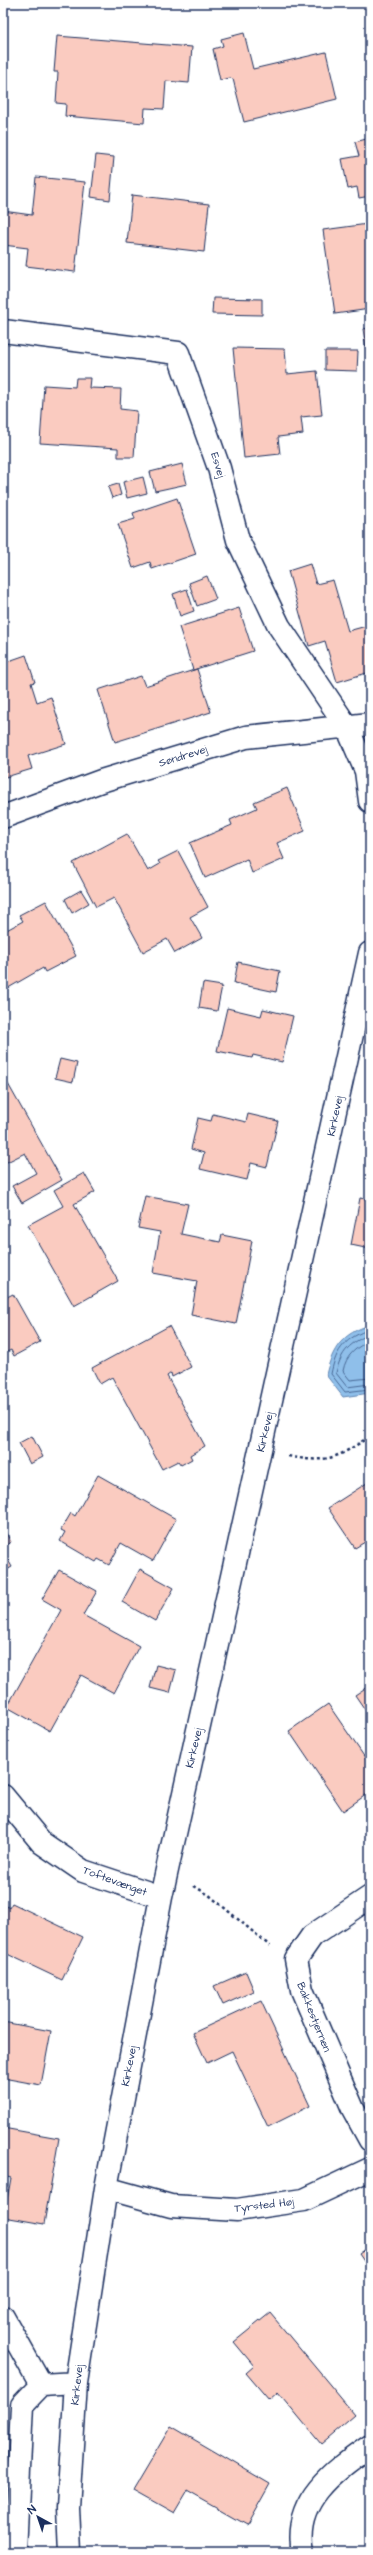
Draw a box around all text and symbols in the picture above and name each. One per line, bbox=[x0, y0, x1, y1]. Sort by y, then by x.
street label: Esvej bbox=[207, 451, 229, 479]
street label: Søndrevej bbox=[157, 742, 209, 770]
street label: Kirkevej bbox=[323, 1094, 347, 1137]
street label: Kirkevej bbox=[253, 1410, 277, 1454]
street label: Kirkevej bbox=[182, 1726, 206, 1770]
street label: Toftevænget bbox=[80, 1862, 150, 1901]
street label: Bakkestjernen bbox=[293, 1980, 335, 2054]
street label: Kirkevej bbox=[118, 2045, 140, 2087]
street label: Tyrsted Høj bbox=[233, 2194, 295, 2217]
street label: Kirkevej bbox=[67, 2364, 87, 2406]
north arrow bbox=[18, 2497, 58, 2537]
text: N bbox=[24, 2502, 39, 2518]

